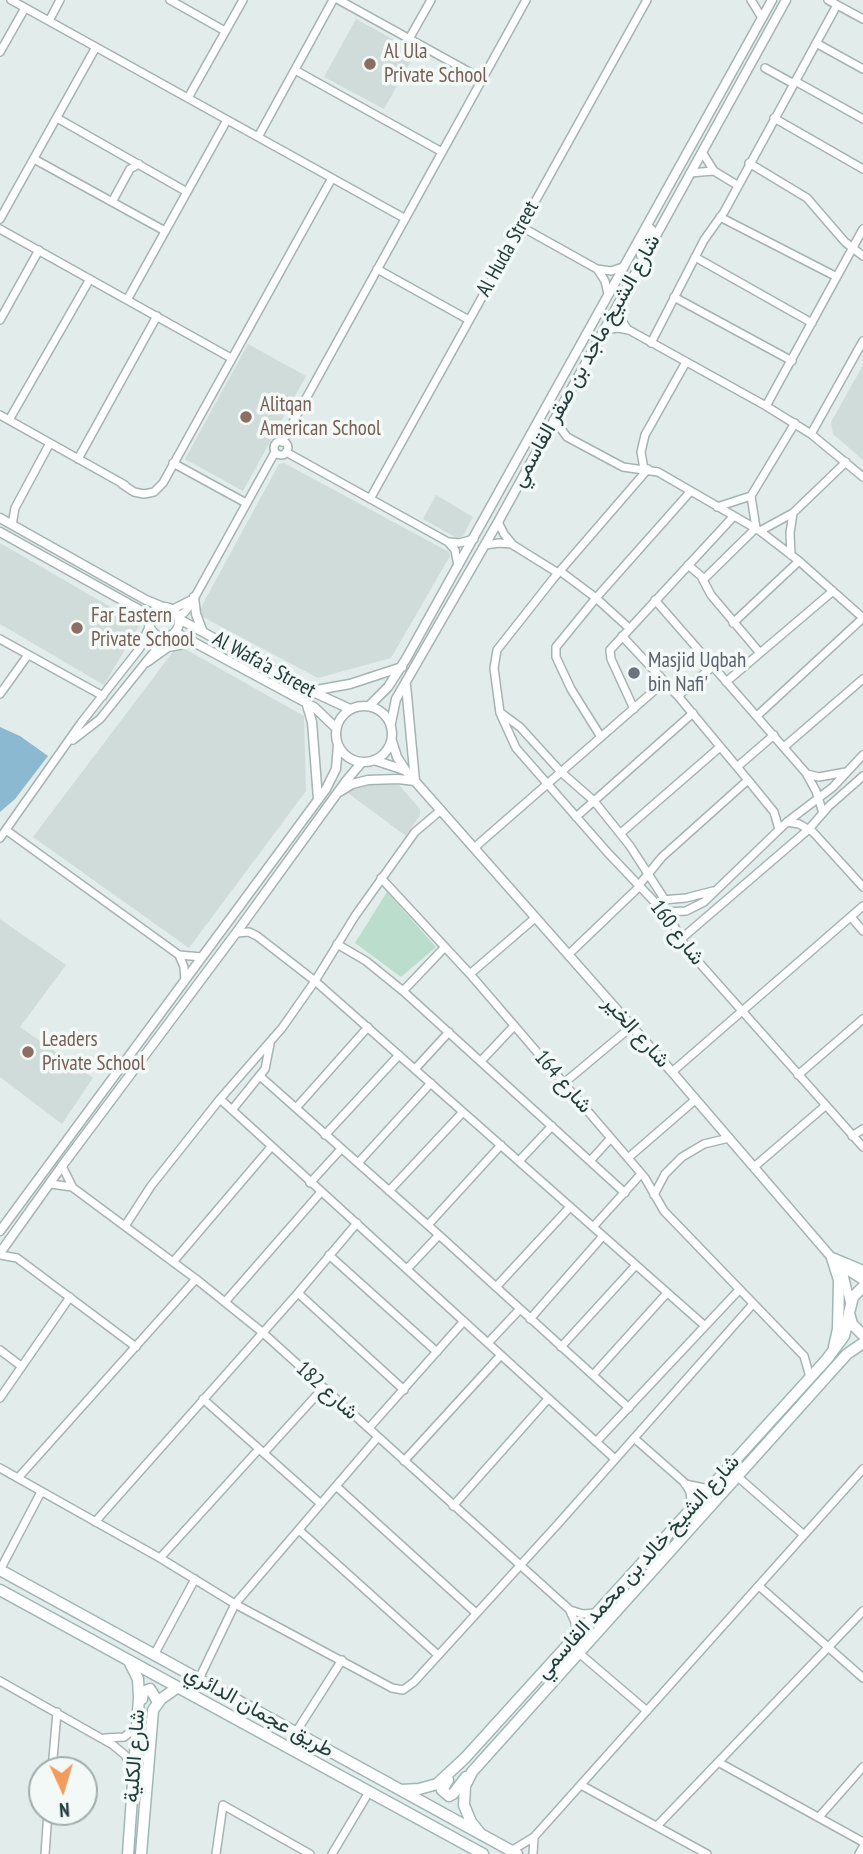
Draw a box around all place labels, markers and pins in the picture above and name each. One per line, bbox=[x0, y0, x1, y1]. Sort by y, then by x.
place label: Al Ula Private School bbox=[384, 39, 487, 89]
marker: Al Ula Private School bbox=[362, 56, 378, 72]
place label: Alitqan American School bbox=[260, 392, 381, 442]
marker: Alitqan American School bbox=[238, 409, 254, 425]
place label: Far Eastern Private School bbox=[91, 603, 194, 653]
marker: Far Eastern Private School bbox=[69, 620, 85, 636]
place label: Masjid Uqbah bin Nafi' bbox=[648, 648, 746, 698]
marker: Masjid Uqbah bin Nafi' bbox=[626, 665, 642, 681]
place label: Leaders Private School bbox=[42, 1027, 145, 1077]
marker: Leaders Private School bbox=[20, 1044, 36, 1060]

